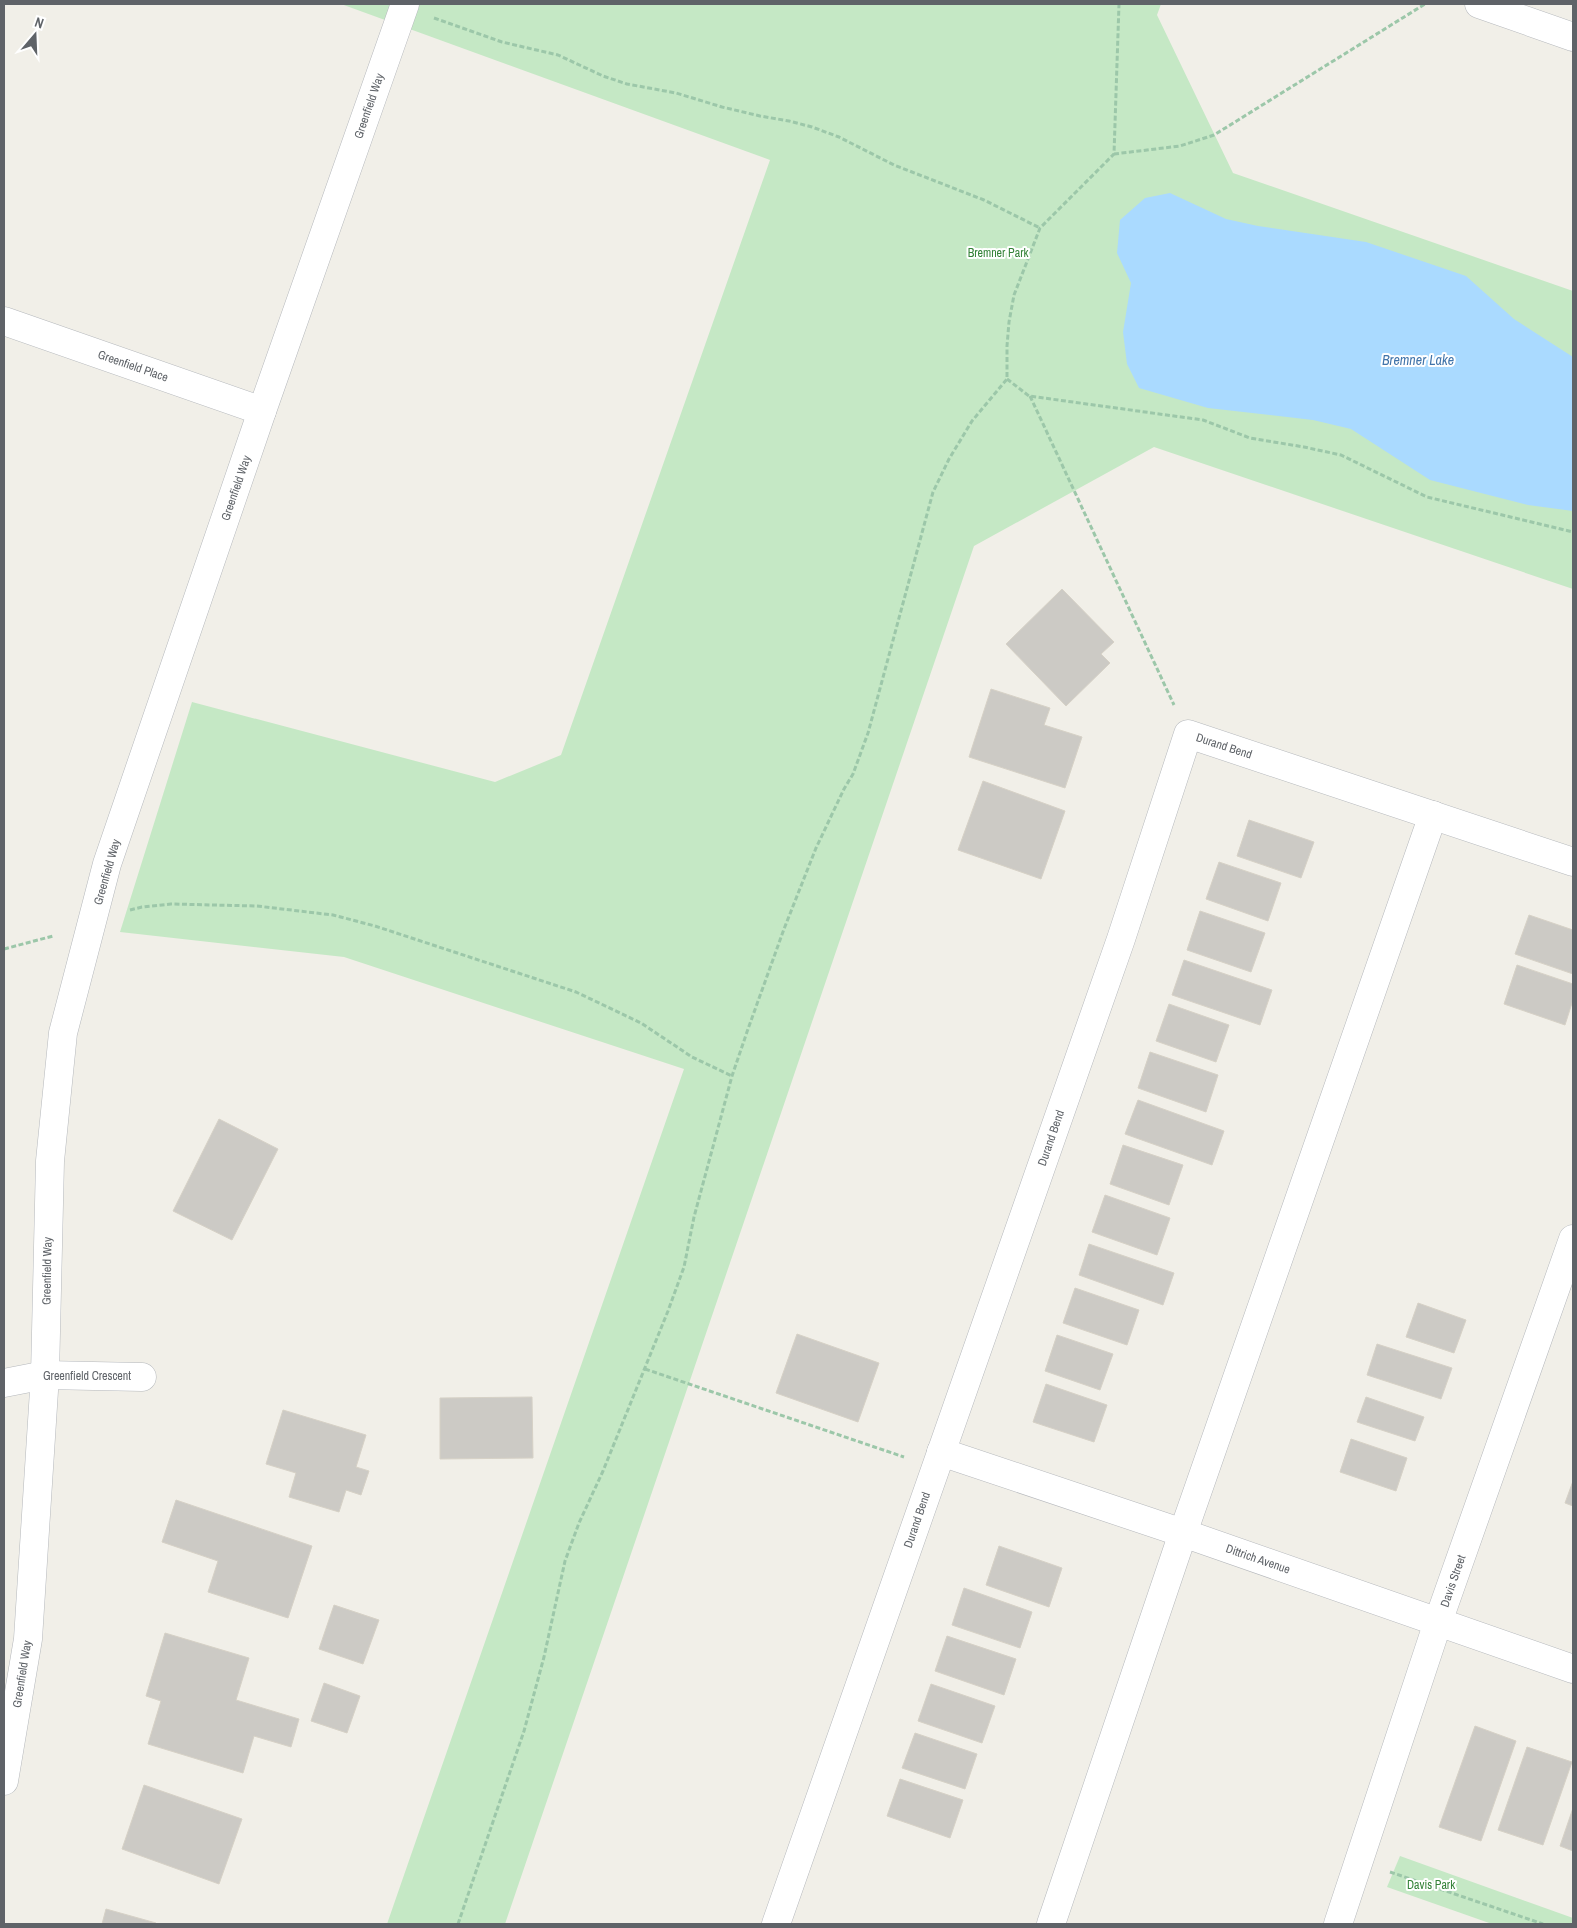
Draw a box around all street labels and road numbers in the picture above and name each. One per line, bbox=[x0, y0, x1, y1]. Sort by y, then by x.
street label: Greenfield Way bbox=[350, 71, 388, 141]
street label: Greenfield Place bbox=[96, 347, 170, 385]
street label: Greenfield Way bbox=[217, 453, 255, 523]
street label: Durand Bend bbox=[1194, 729, 1254, 763]
street label: Greenfield Way bbox=[90, 837, 124, 907]
street label: Durand Bend bbox=[1034, 1108, 1068, 1168]
street label: Greenfield Way bbox=[38, 1237, 56, 1305]
street label: Greenfield Crescent bbox=[43, 1368, 131, 1384]
street label: Durand Bend bbox=[900, 1490, 934, 1550]
street label: Dittrich Avenue bbox=[1224, 1541, 1292, 1577]
street label: Davis Street bbox=[1437, 1553, 1469, 1609]
street label: Greenfield Way bbox=[9, 1639, 35, 1709]

